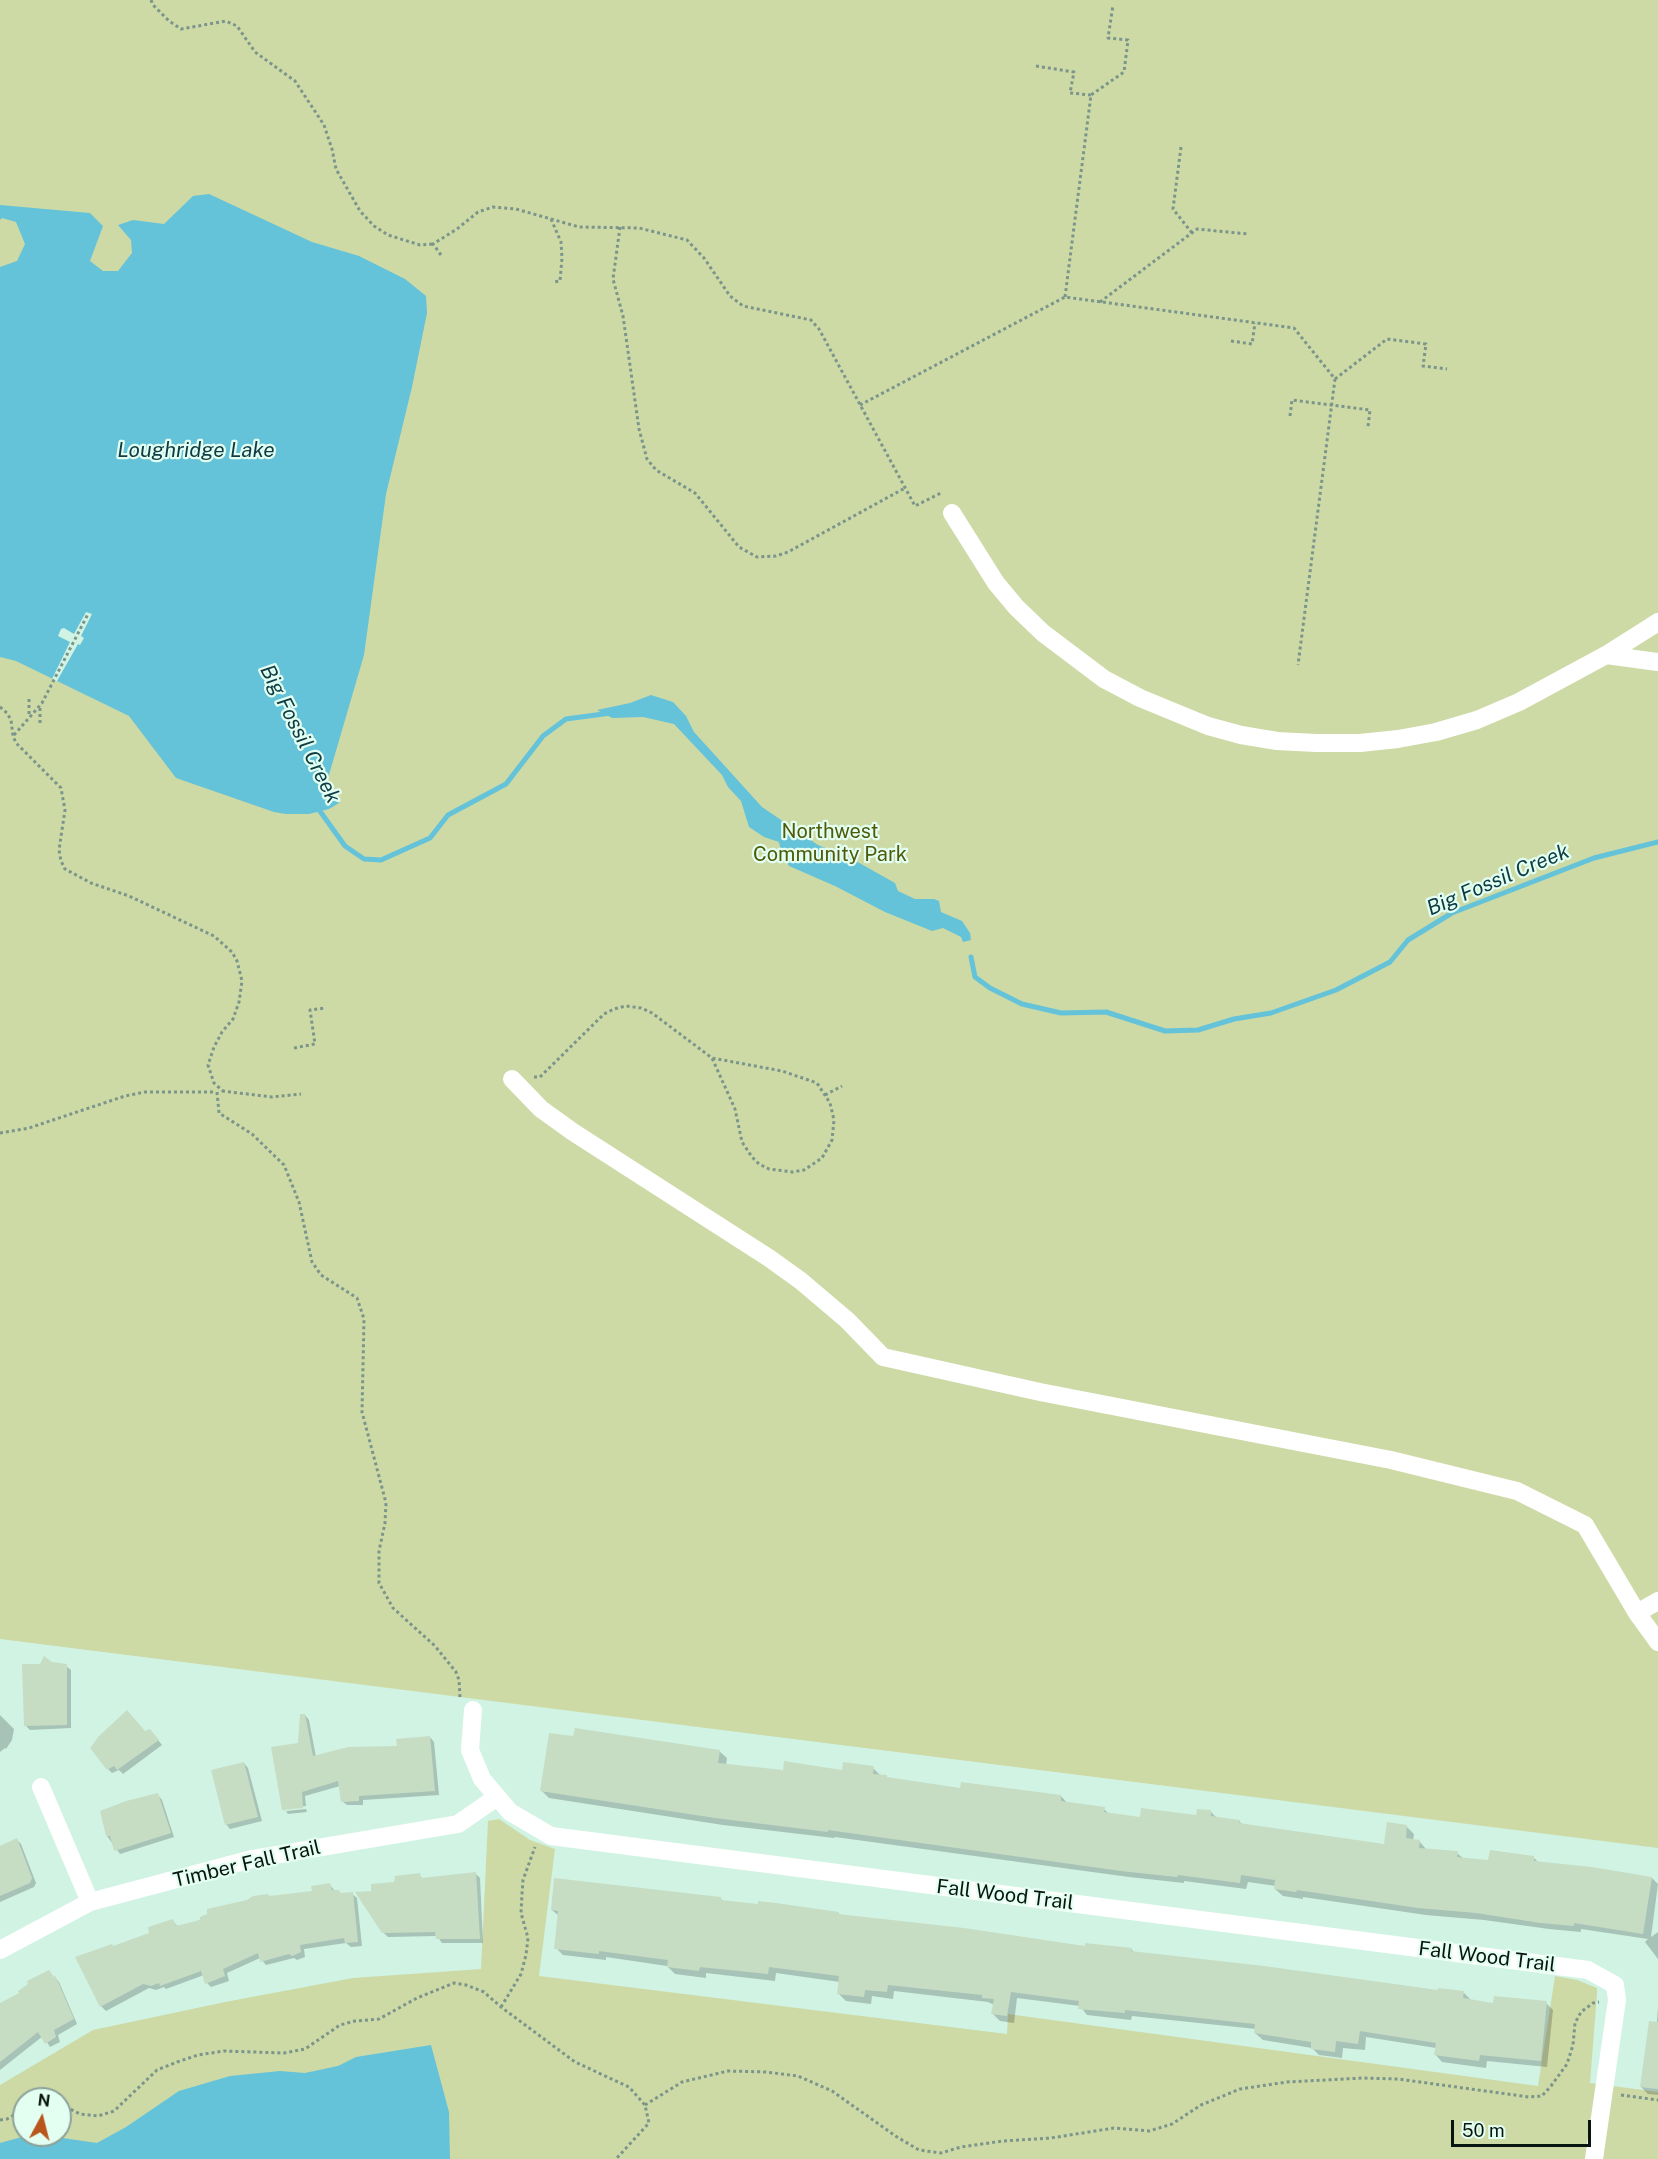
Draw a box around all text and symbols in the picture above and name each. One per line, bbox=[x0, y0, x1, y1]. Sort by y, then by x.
water label: Loughridge Lake bbox=[117, 438, 275, 464]
water label: Big Fossil Creek bbox=[254, 660, 346, 808]
park label: Northwest Community Park bbox=[753, 820, 907, 867]
water label: Big Fossil Creek bbox=[1423, 839, 1573, 921]
street label: Timber Fall Trail bbox=[171, 1835, 323, 1893]
street label: Fall Wood Trail bbox=[935, 1875, 1075, 1915]
street label: Fall Wood Trail bbox=[1417, 1937, 1557, 1977]
north arrow bbox=[12, 2087, 72, 2147]
text: N bbox=[37, 2090, 51, 2111]
scale bar bbox=[1454, 2108, 1594, 2146]
text: 50 m bbox=[1462, 2120, 1505, 2141]

